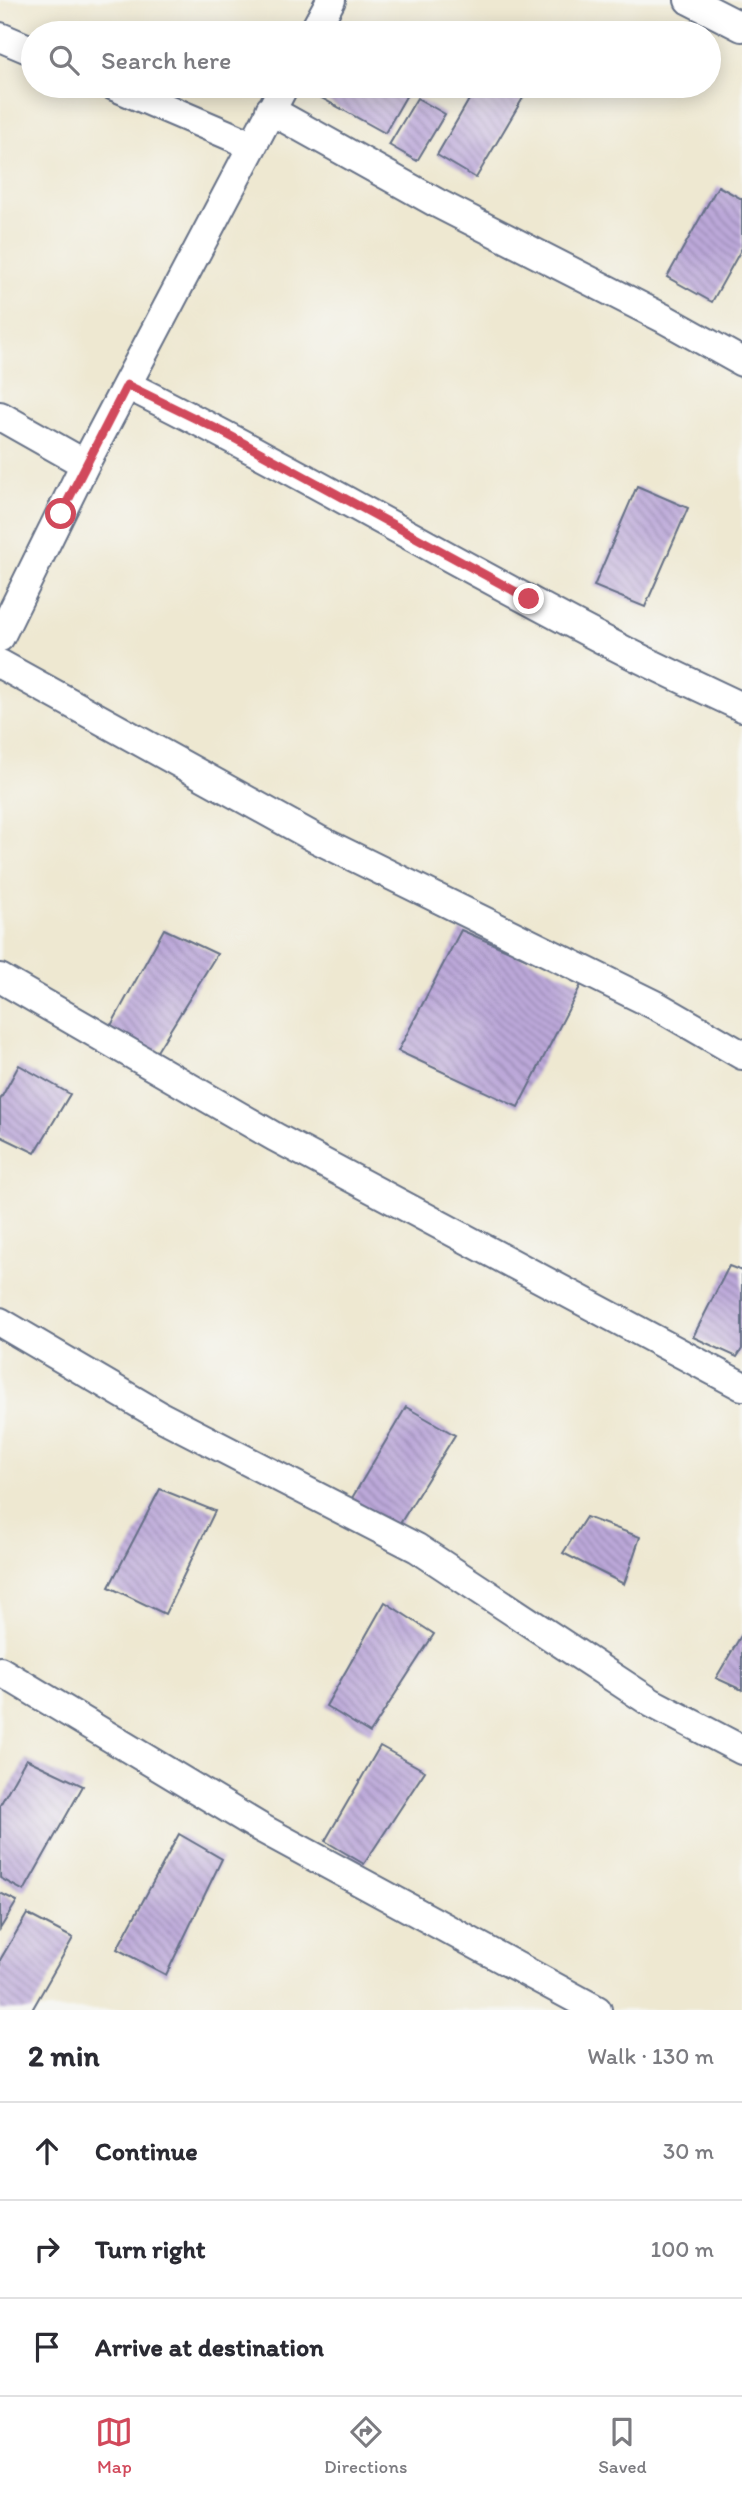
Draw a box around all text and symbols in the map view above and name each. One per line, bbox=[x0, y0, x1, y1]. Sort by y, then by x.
search box bbox=[21, 21, 721, 98]
icon: search bbox=[45, 41, 83, 79]
text: Search here bbox=[101, 44, 231, 76]
route start bbox=[45, 498, 76, 529]
route end bbox=[513, 583, 544, 614]
text: 2 min bbox=[28, 2037, 99, 2074]
text: Walk · 130 m bbox=[587, 2042, 714, 2070]
icon: ahead bbox=[28, 2132, 66, 2170]
text: Continue bbox=[95, 2135, 198, 2167]
text: 30 m bbox=[663, 2137, 714, 2165]
icon: right bbox=[28, 2230, 66, 2268]
text: Turn right bbox=[95, 2233, 206, 2265]
text: 100 m bbox=[650, 2235, 714, 2263]
icon: arrive bbox=[28, 2328, 66, 2366]
text: Arrive at destination bbox=[95, 2331, 324, 2363]
tab: Map bbox=[95, 2413, 133, 2478]
tab: Directions bbox=[324, 2413, 408, 2478]
tab: Saved bbox=[598, 2413, 647, 2478]

